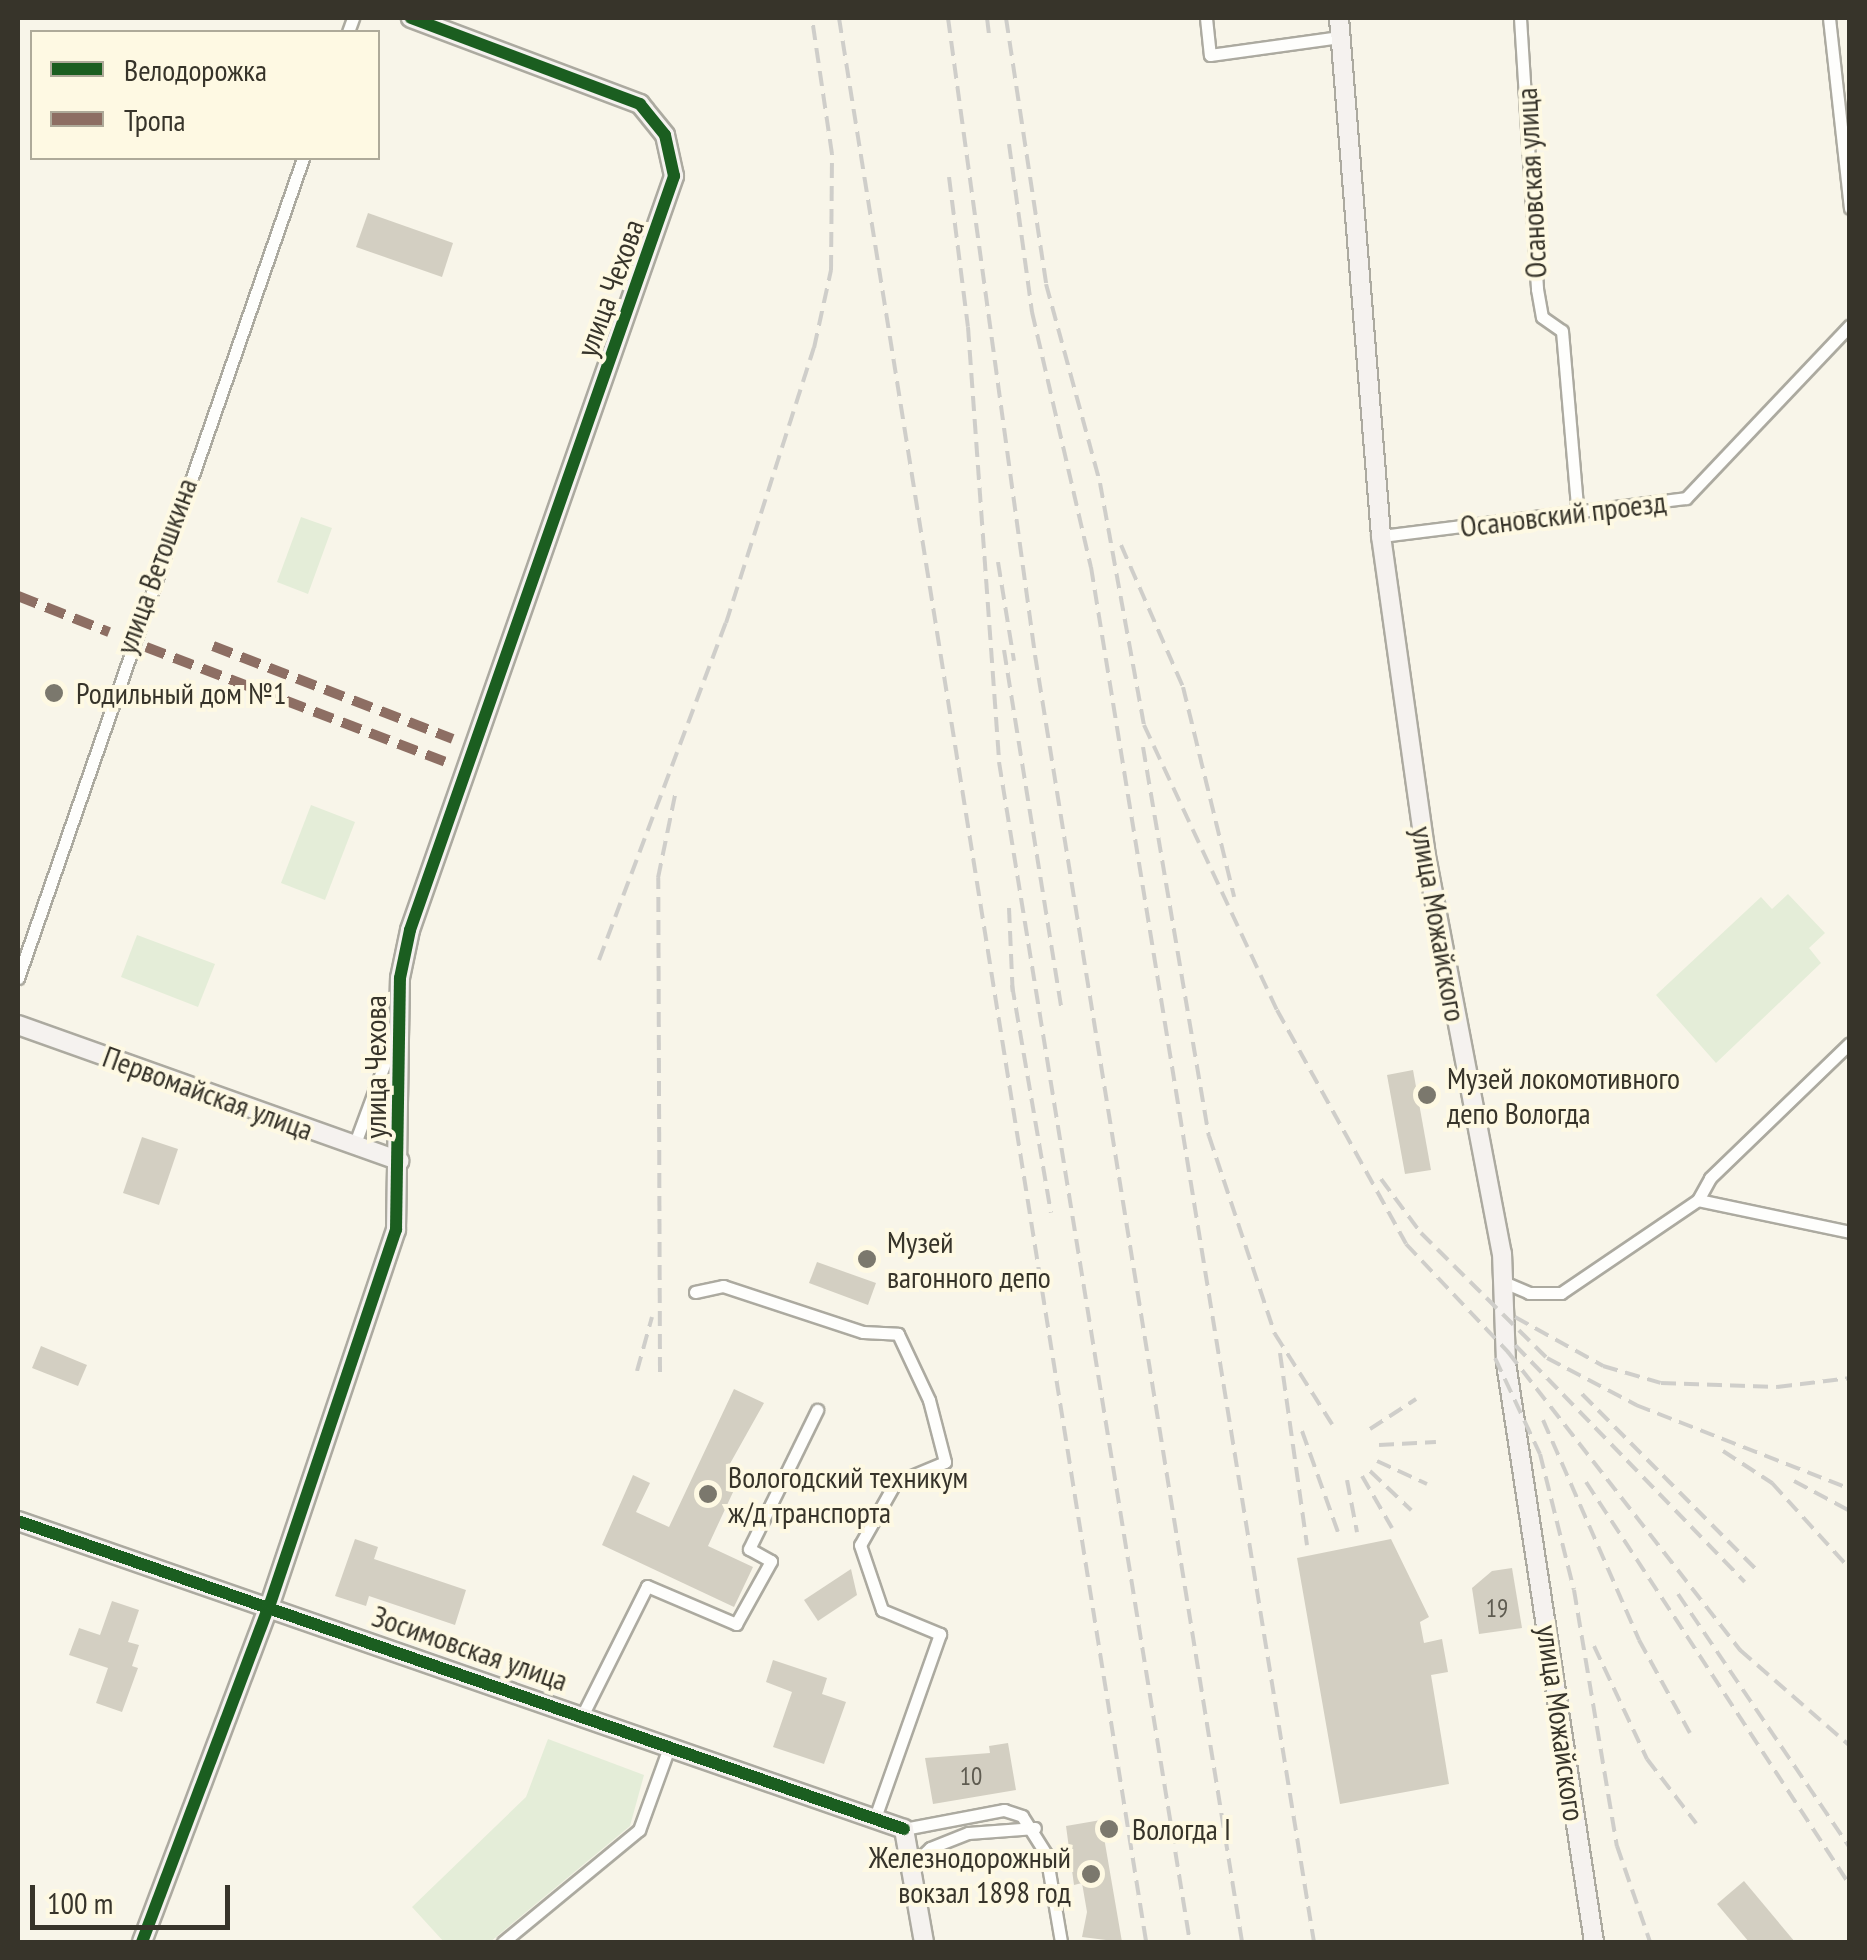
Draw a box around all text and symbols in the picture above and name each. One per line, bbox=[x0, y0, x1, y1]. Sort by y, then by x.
legend bbox=[30, 30, 380, 160]
text: Велодорожка bbox=[124, 50, 267, 89]
street label: Осановская улица bbox=[1508, 87, 1554, 279]
text: Тропа bbox=[124, 100, 186, 139]
street label: улица Чехова bbox=[569, 214, 651, 362]
street label: улица Ветошкина bbox=[108, 473, 204, 659]
street label: Осановский проезд bbox=[1458, 484, 1668, 544]
place label: Родильный дом №1 bbox=[76, 675, 287, 711]
marker: Родильный дом №1 bbox=[41, 680, 67, 706]
street label: улица Можайского bbox=[1404, 824, 1474, 1024]
street label: улица Чехова bbox=[357, 995, 393, 1139]
street label: Первомайская улица bbox=[98, 1038, 318, 1148]
place label: Музей локомотивного депо Вологда bbox=[1447, 1060, 1680, 1130]
marker: Музей локомотивного депо Вологда bbox=[1416, 1084, 1438, 1106]
place label: Музей вагонного депо bbox=[887, 1224, 1051, 1294]
marker: Музей вагонного депо bbox=[856, 1248, 878, 1270]
place label: Вологодский техникум ж/д транспорта bbox=[728, 1459, 968, 1530]
marker: Вологодский техникум ж/д транспорта bbox=[697, 1483, 719, 1505]
house number: 19 bbox=[1486, 1593, 1508, 1623]
street label: Зосимовская улица bbox=[368, 1598, 572, 1698]
street label: улица Можайского bbox=[1529, 1623, 1593, 1823]
house number: 10 bbox=[960, 1761, 982, 1791]
place label: Вологда I bbox=[1132, 1811, 1231, 1847]
marker: Вологда I bbox=[1096, 1816, 1122, 1842]
place label: Железнодорожный вокзал 1898 год bbox=[869, 1839, 1071, 1910]
marker: Железнодорожный вокзал 1898 год bbox=[1080, 1863, 1102, 1885]
scale bar bbox=[35, 1865, 235, 1927]
text: 100 m bbox=[47, 1883, 113, 1922]

